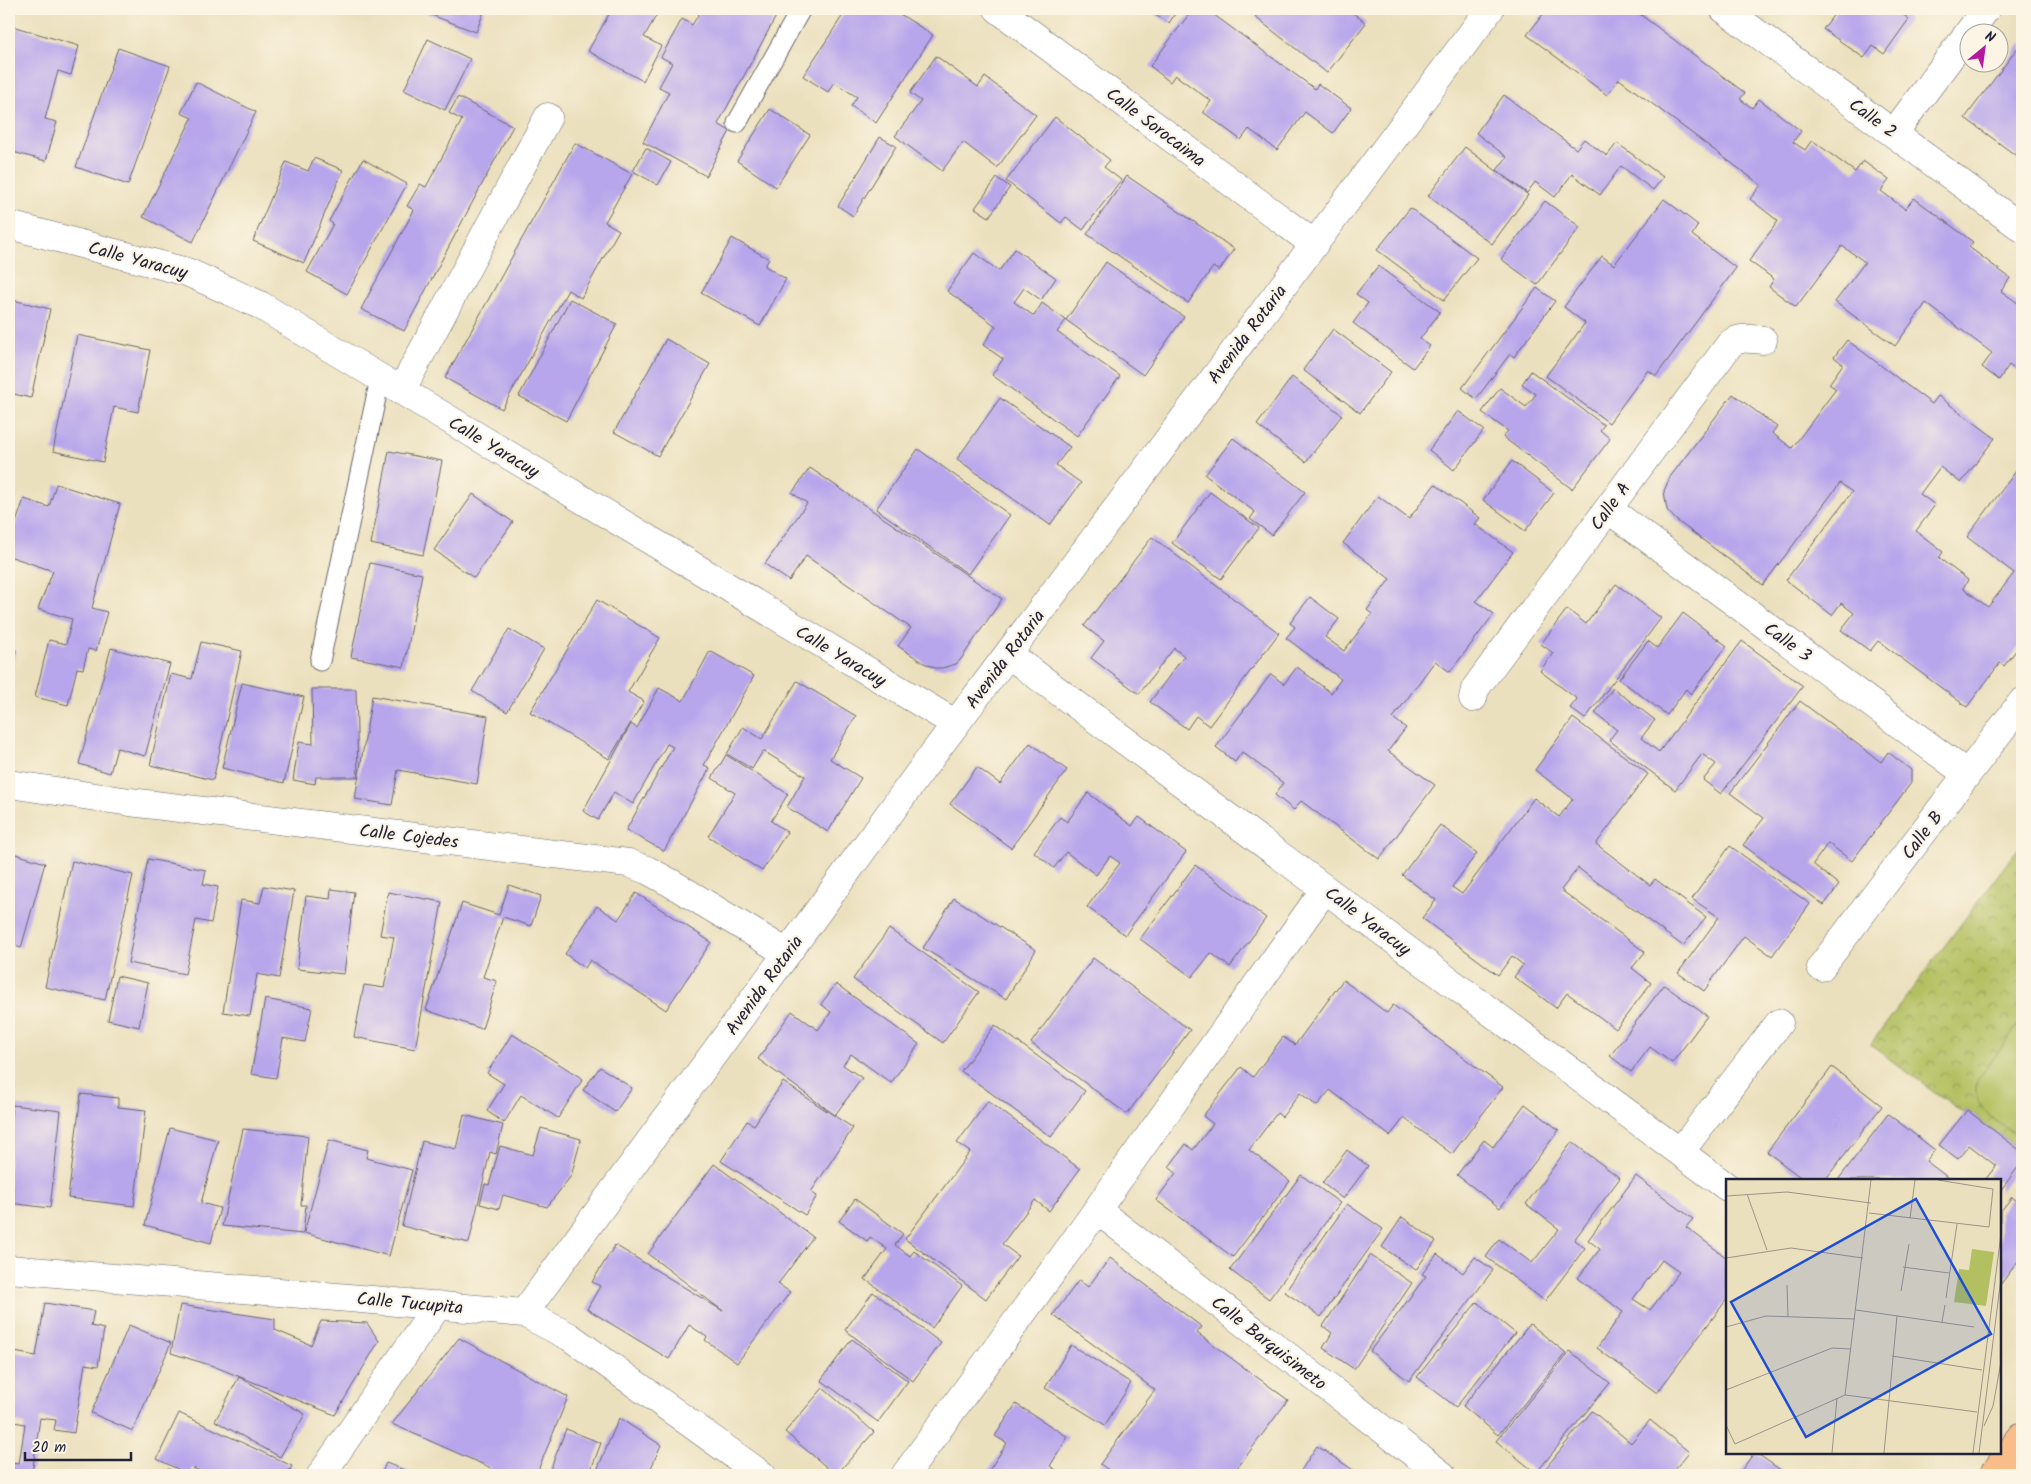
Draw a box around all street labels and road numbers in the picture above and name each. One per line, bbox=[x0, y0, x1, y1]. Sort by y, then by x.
street label: Calle Sorocaima bbox=[1099, 81, 1211, 175]
street label: Calle 2 bbox=[1842, 92, 1902, 147]
street label: Calle Yaracuy bbox=[85, 234, 191, 289]
street label: Avenida Rotaria bbox=[1201, 279, 1295, 391]
street label: Calle Yaracuy bbox=[442, 410, 545, 487]
street label: Calle A bbox=[1584, 476, 1639, 537]
street label: Avenida Rotaria bbox=[959, 604, 1053, 716]
street label: Calle 3 bbox=[1757, 616, 1817, 671]
street label: Calle Yaracuy bbox=[789, 619, 892, 696]
street label: Calle B bbox=[1895, 805, 1951, 867]
street label: Calle Cojedes bbox=[358, 817, 460, 858]
street label: Calle Yaracuy bbox=[1318, 880, 1417, 965]
street label: Avenida Rotaria bbox=[719, 930, 812, 1042]
street label: Calle Tucupita bbox=[355, 1285, 464, 1324]
street label: Calle Barquisimeto bbox=[1204, 1290, 1332, 1399]

